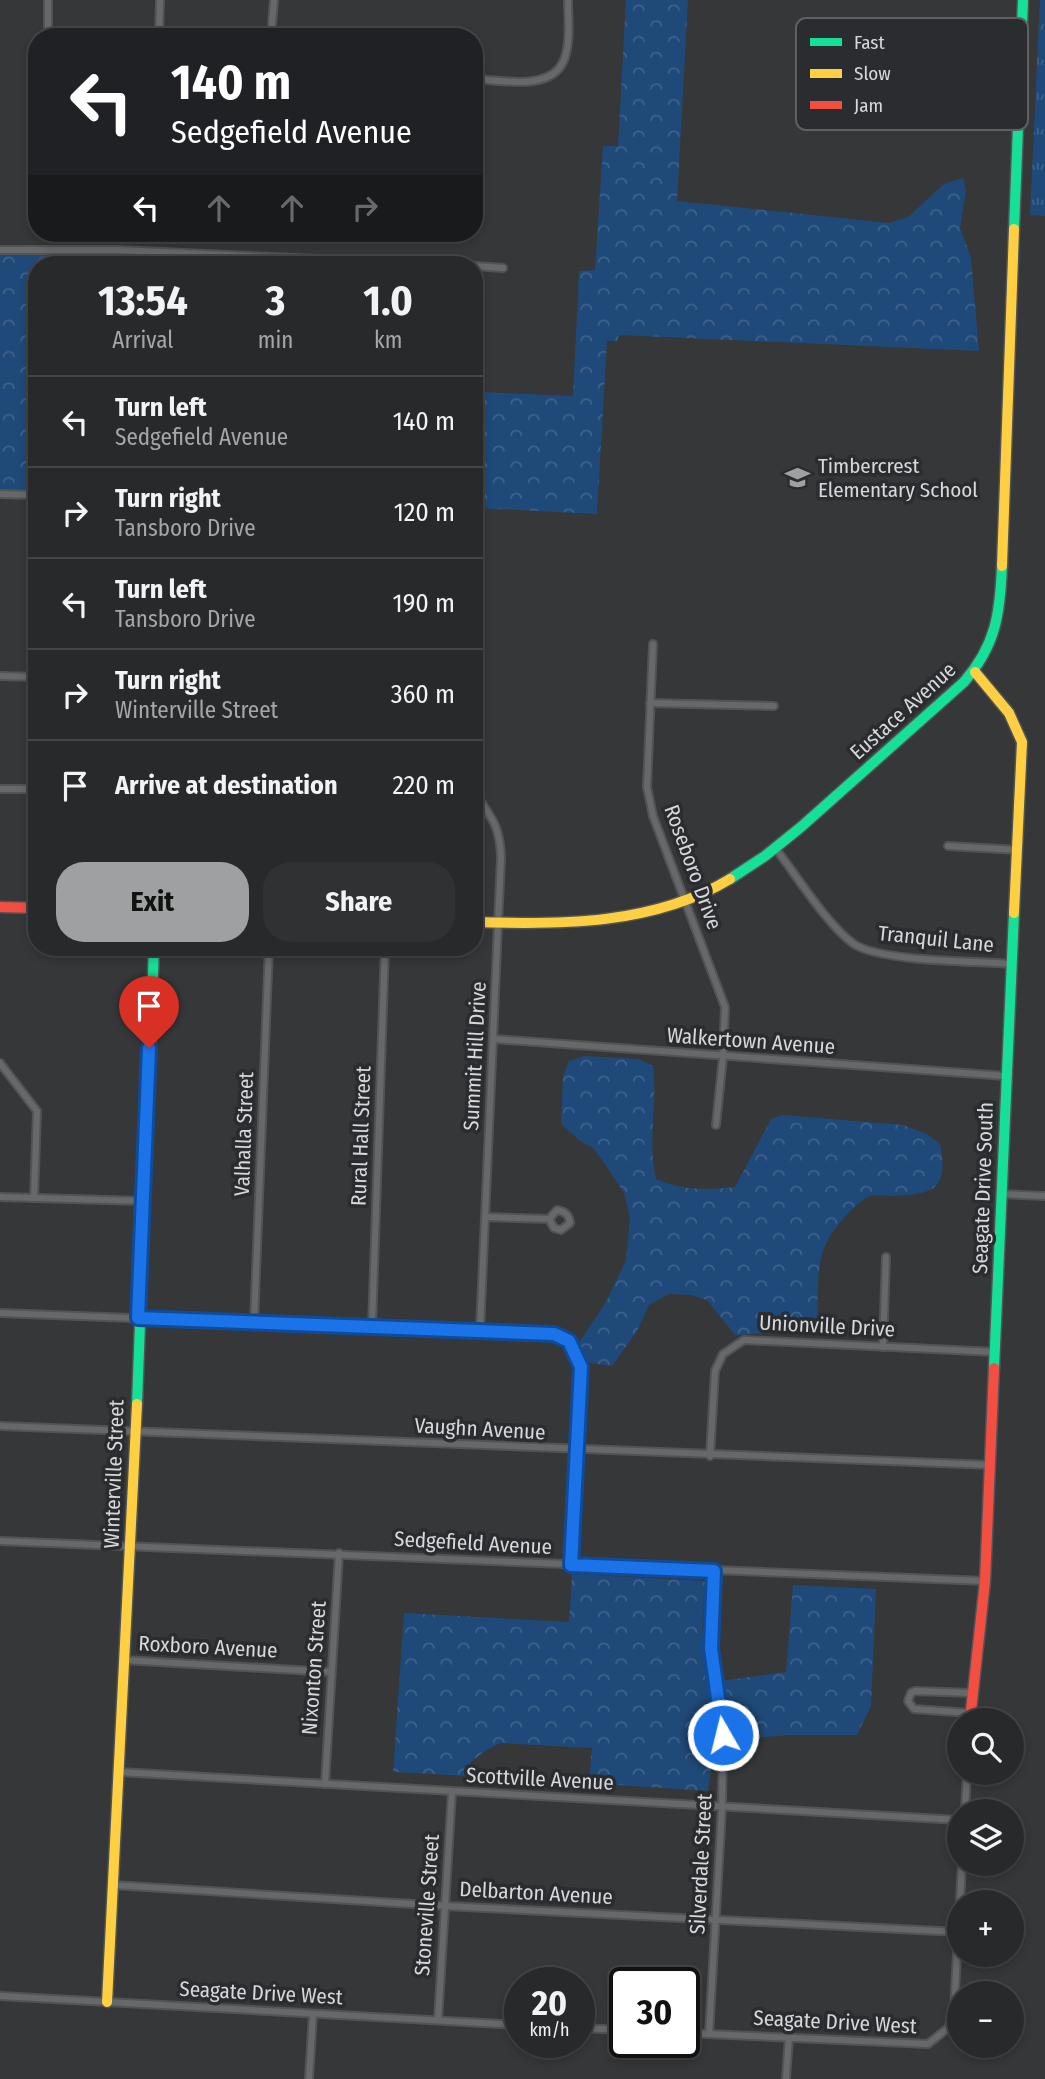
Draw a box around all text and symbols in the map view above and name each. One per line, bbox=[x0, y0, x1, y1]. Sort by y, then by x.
legend bbox=[796, 18, 1028, 130]
text: Fast bbox=[854, 31, 885, 54]
text: 140 m bbox=[171, 53, 291, 112]
icon: left bbox=[56, 56, 147, 147]
text: Slow bbox=[854, 62, 891, 85]
text: Jam bbox=[854, 94, 883, 117]
text: Sedgefield Avenue bbox=[171, 113, 412, 151]
icon: left bbox=[127, 189, 165, 227]
icon: ahead bbox=[200, 189, 238, 227]
icon: ahead bbox=[273, 189, 311, 227]
icon: right bbox=[346, 189, 384, 227]
text: 13:54 bbox=[98, 276, 188, 326]
text: 3 bbox=[266, 276, 285, 326]
text: 1.0 bbox=[363, 276, 413, 326]
text: Arrival bbox=[112, 326, 173, 354]
text: min bbox=[258, 326, 293, 354]
text: km bbox=[374, 326, 402, 354]
text: Turn left bbox=[115, 392, 207, 423]
icon: left bbox=[56, 403, 94, 441]
text: 140 m bbox=[393, 406, 455, 437]
text: Sedgefield Avenue bbox=[115, 423, 288, 451]
place label: Timbercrest Elementary School bbox=[818, 453, 978, 503]
school or university icon: Timbercrest Elementary School bbox=[784, 464, 812, 492]
text: Turn right bbox=[115, 483, 221, 514]
icon: right bbox=[56, 494, 94, 532]
text: 120 m bbox=[394, 497, 455, 528]
text: Tansboro Drive bbox=[115, 514, 256, 542]
text: Turn left bbox=[115, 574, 207, 605]
icon: left bbox=[56, 585, 94, 623]
text: 190 m bbox=[393, 588, 455, 619]
text: Tansboro Drive bbox=[115, 605, 256, 633]
street label: Eustace Avenue bbox=[845, 657, 961, 765]
text: Turn right bbox=[115, 665, 221, 696]
icon: right bbox=[56, 676, 94, 714]
text: 360 m bbox=[391, 679, 455, 710]
text: Winterville Street bbox=[115, 696, 278, 724]
icon: arrive bbox=[56, 767, 94, 805]
text: Arrive at destination bbox=[115, 770, 338, 801]
text: 220 m bbox=[392, 770, 455, 801]
street label: Roseboro Drive bbox=[658, 801, 728, 933]
button: Exit bbox=[56, 862, 249, 942]
button: Share bbox=[263, 862, 455, 942]
street label: Tranquil Lane bbox=[877, 920, 995, 958]
pin bbox=[119, 976, 179, 1048]
street label: Summit Hill Drive bbox=[458, 981, 492, 1131]
icon: arrive bbox=[130, 987, 168, 1025]
street label: Walkertown Avenue bbox=[666, 1022, 836, 1060]
street label: Rural Hall Street bbox=[346, 1065, 376, 1206]
street label: Valhalla Street bbox=[229, 1071, 259, 1197]
street label: Seagate Drive South bbox=[967, 1102, 999, 1274]
street label: Unionville Drive bbox=[758, 1309, 896, 1343]
street label: Winterville Street bbox=[98, 1399, 130, 1549]
street label: Vaughn Avenue bbox=[414, 1413, 546, 1445]
street label: Sedgefield Avenue bbox=[393, 1526, 553, 1560]
street label: Nixonton Street bbox=[296, 1600, 332, 1736]
street label: Roxboro Avenue bbox=[138, 1630, 278, 1664]
position arrow bbox=[686, 1698, 760, 1772]
map controls bbox=[947, 1708, 1024, 2058]
button: search bbox=[947, 1708, 1024, 1785]
street label: Scottville Avenue bbox=[466, 1762, 614, 1796]
street label: Silverdale Street bbox=[684, 1793, 718, 1935]
button: layers bbox=[947, 1799, 1024, 1876]
street label: Stoneville Street bbox=[409, 1833, 445, 1977]
street label: Delbarton Avenue bbox=[459, 1876, 613, 1910]
button: + bbox=[947, 1890, 1024, 1967]
speed limit sign: 30 bbox=[609, 1967, 700, 2058]
street label: Seagate Drive West bbox=[179, 1976, 343, 2010]
button: − bbox=[947, 1981, 1024, 2058]
text: 20 bbox=[532, 1982, 567, 2024]
street label: Seagate Drive West bbox=[753, 2005, 917, 2039]
text: km/h bbox=[529, 2019, 570, 2041]

